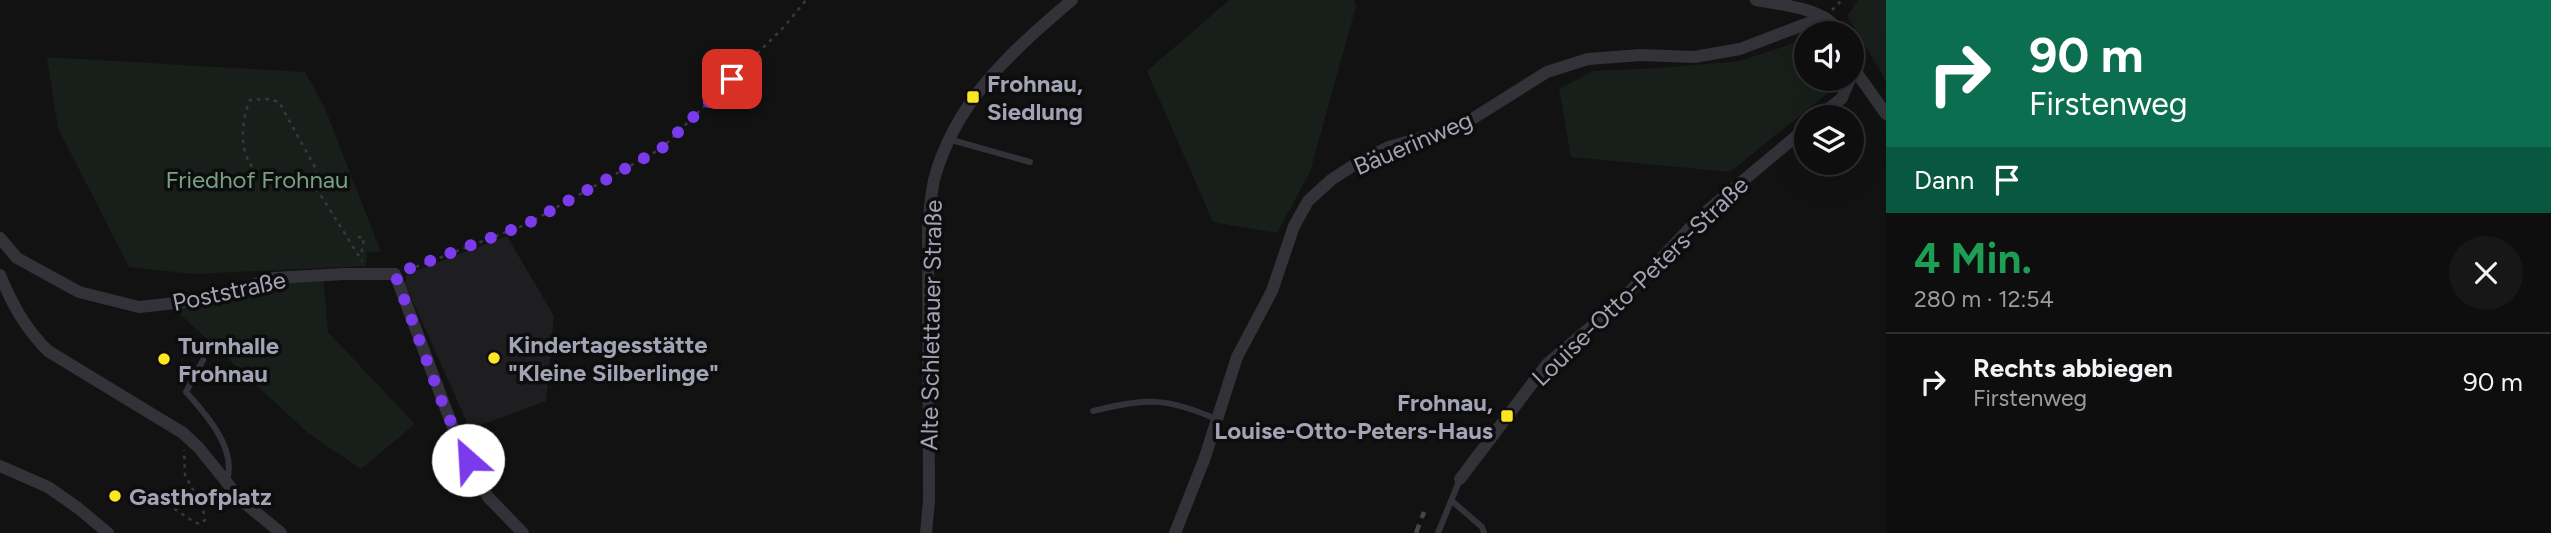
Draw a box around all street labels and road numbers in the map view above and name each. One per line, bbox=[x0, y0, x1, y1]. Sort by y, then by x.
street label: Bäuerinweg bbox=[1349, 105, 1477, 181]
street label: Louise-Otto-Peters-Straße bbox=[1526, 170, 1754, 392]
street label: Alte Schlettauer Straße bbox=[914, 199, 948, 451]
street label: Poststraße bbox=[170, 265, 288, 317]

